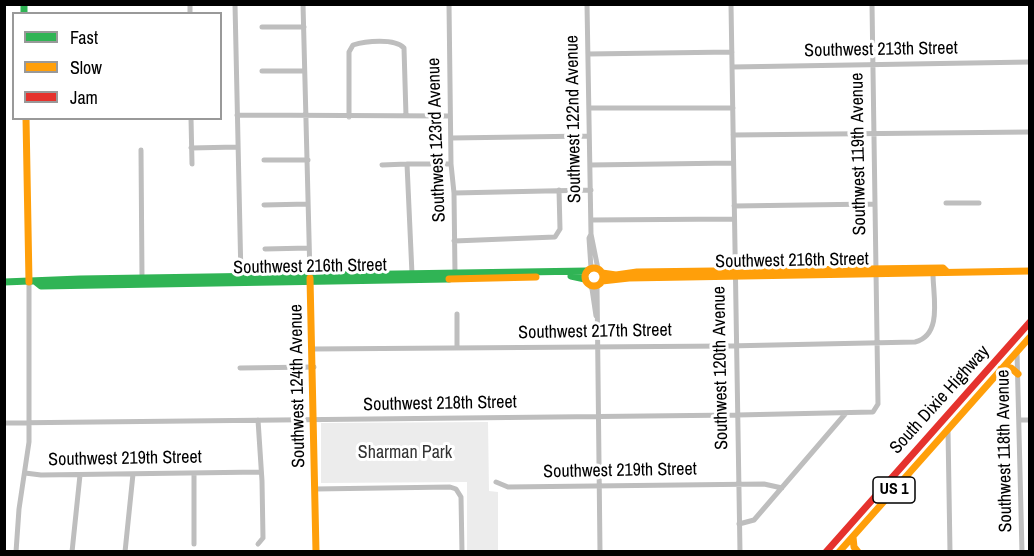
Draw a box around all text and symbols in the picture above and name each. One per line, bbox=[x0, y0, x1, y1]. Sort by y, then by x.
legend bbox=[12, 12, 222, 120]
text: Fast bbox=[70, 25, 98, 50]
street label: Southwest 122nd Avenue bbox=[562, 35, 586, 203]
street label: Southwest 213th Street bbox=[804, 38, 958, 62]
text: Slow bbox=[70, 55, 102, 80]
street label: Southwest 123rd Avenue bbox=[423, 57, 451, 223]
street label: Southwest 119th Avenue bbox=[847, 72, 871, 236]
text: Jam bbox=[70, 85, 98, 110]
street label: Southwest 216th Street bbox=[715, 249, 869, 273]
street label: Southwest 216th Street bbox=[233, 255, 387, 279]
street label: Southwest 120th Avenue bbox=[709, 286, 733, 450]
street label: Southwest 124th Avenue bbox=[286, 304, 310, 468]
street label: Southwest 217th Street bbox=[518, 320, 672, 344]
street label: South Dixie Highway bbox=[886, 341, 994, 459]
street label: Southwest 118th Avenue bbox=[993, 369, 1017, 533]
street label: Southwest 218th Street bbox=[363, 392, 517, 416]
park label: Sharman Park bbox=[358, 442, 452, 464]
street label: Southwest 219th Street bbox=[48, 447, 202, 471]
street label: Southwest 219th Street bbox=[543, 459, 697, 483]
road number: US 1 bbox=[873, 477, 915, 503]

